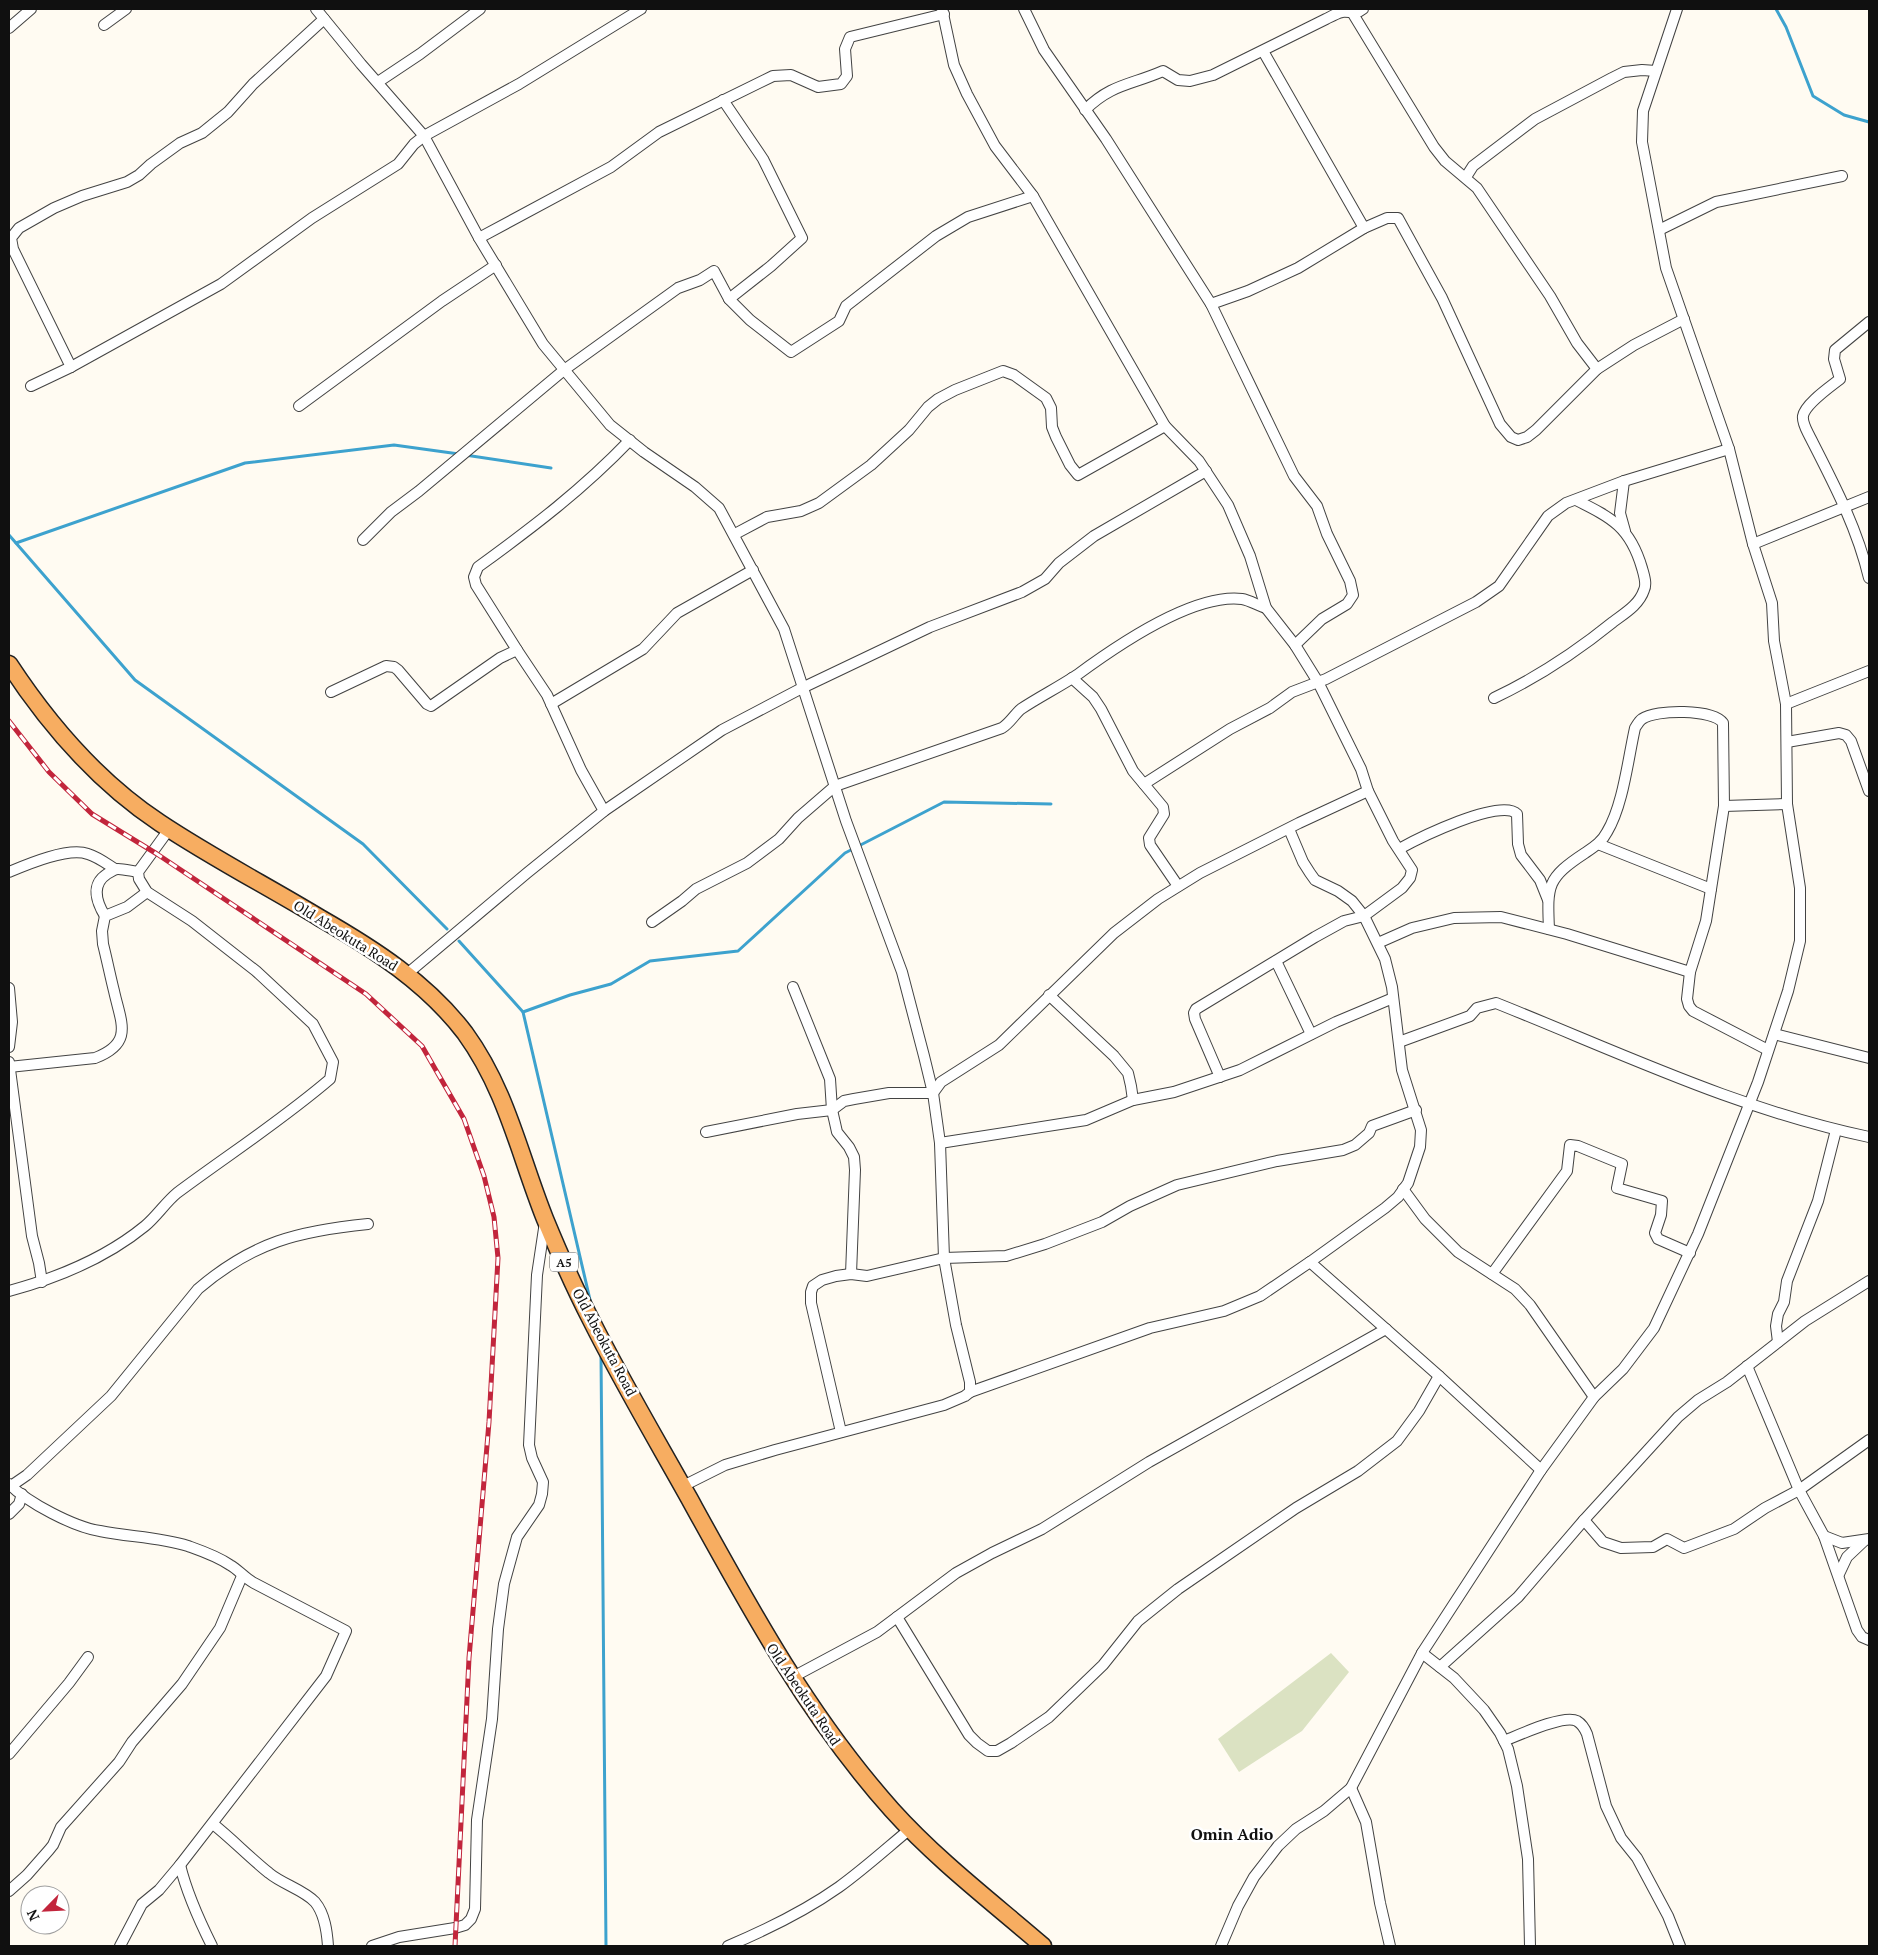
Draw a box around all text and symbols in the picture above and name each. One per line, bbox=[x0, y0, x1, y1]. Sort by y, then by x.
street label: Old Abeokuta Road bbox=[290, 895, 402, 975]
road number: A5 bbox=[550, 1252, 578, 1272]
street label: Old Abeokuta Road bbox=[569, 1285, 642, 1399]
street label: Old Abeokuta Road bbox=[763, 1639, 845, 1749]
district label: Omin Adio bbox=[1191, 1823, 1274, 1845]
north arrow bbox=[20, 1885, 70, 1935]
text: N bbox=[22, 1906, 44, 1924]

